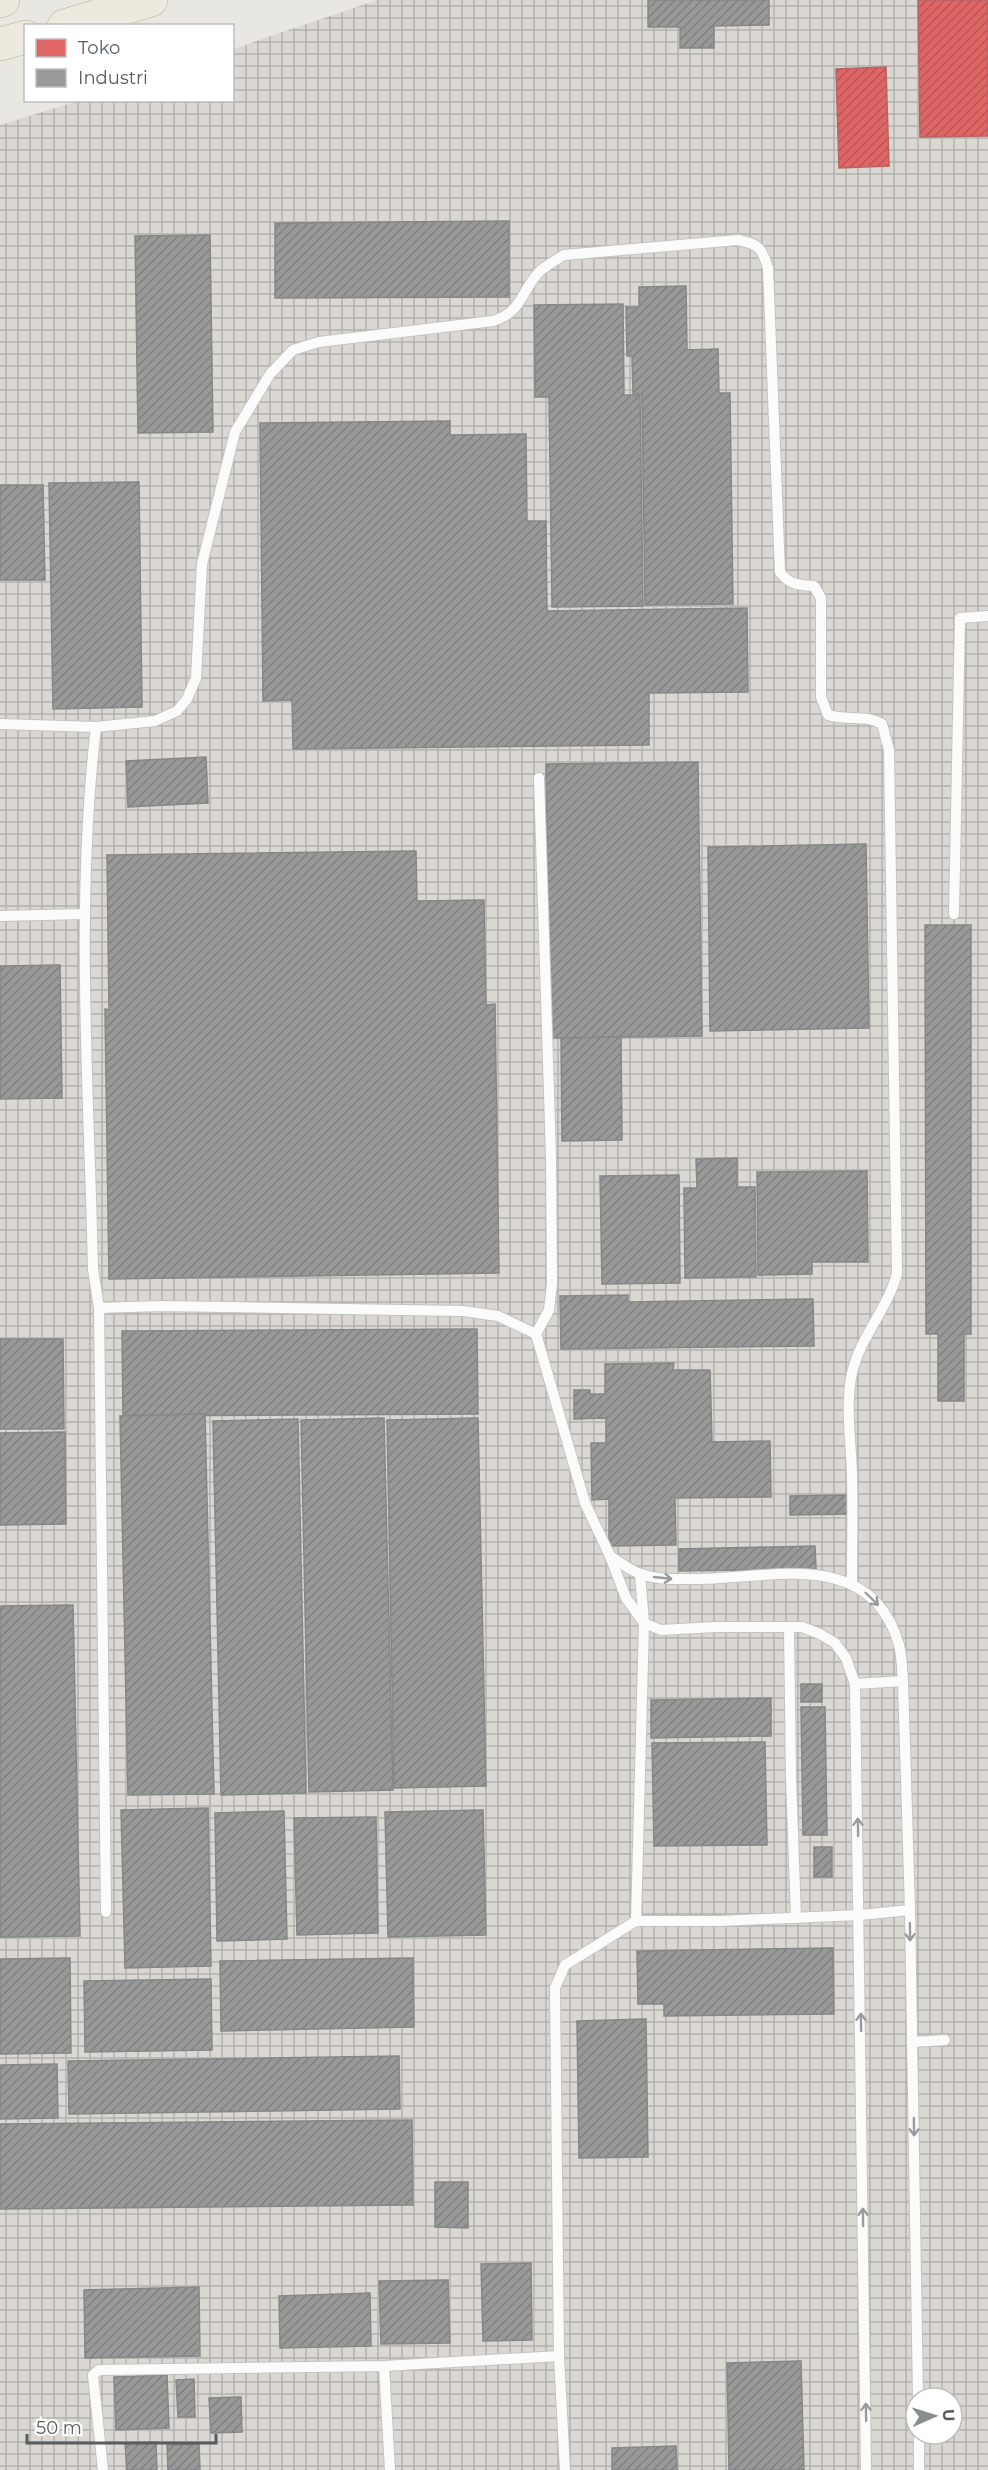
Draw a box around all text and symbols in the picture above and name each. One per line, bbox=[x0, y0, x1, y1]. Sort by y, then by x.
legend bbox=[24, 24, 234, 102]
text: Toko bbox=[78, 37, 120, 59]
text: Industri bbox=[78, 67, 148, 89]
one-way arrow bbox=[653, 1573, 672, 1584]
one-way arrow bbox=[864, 1592, 879, 1606]
one-way arrow bbox=[852, 1817, 864, 1837]
one-way arrow bbox=[905, 1922, 916, 1942]
one-way arrow bbox=[855, 2012, 867, 2032]
one-way arrow bbox=[908, 2117, 919, 2137]
one-way arrow bbox=[857, 2207, 869, 2227]
north arrow bbox=[904, 2386, 964, 2446]
one-way arrow bbox=[860, 2402, 871, 2422]
scale bar bbox=[27, 2407, 216, 2445]
text: U bbox=[939, 2408, 958, 2422]
text: 50 m bbox=[36, 2417, 82, 2439]

